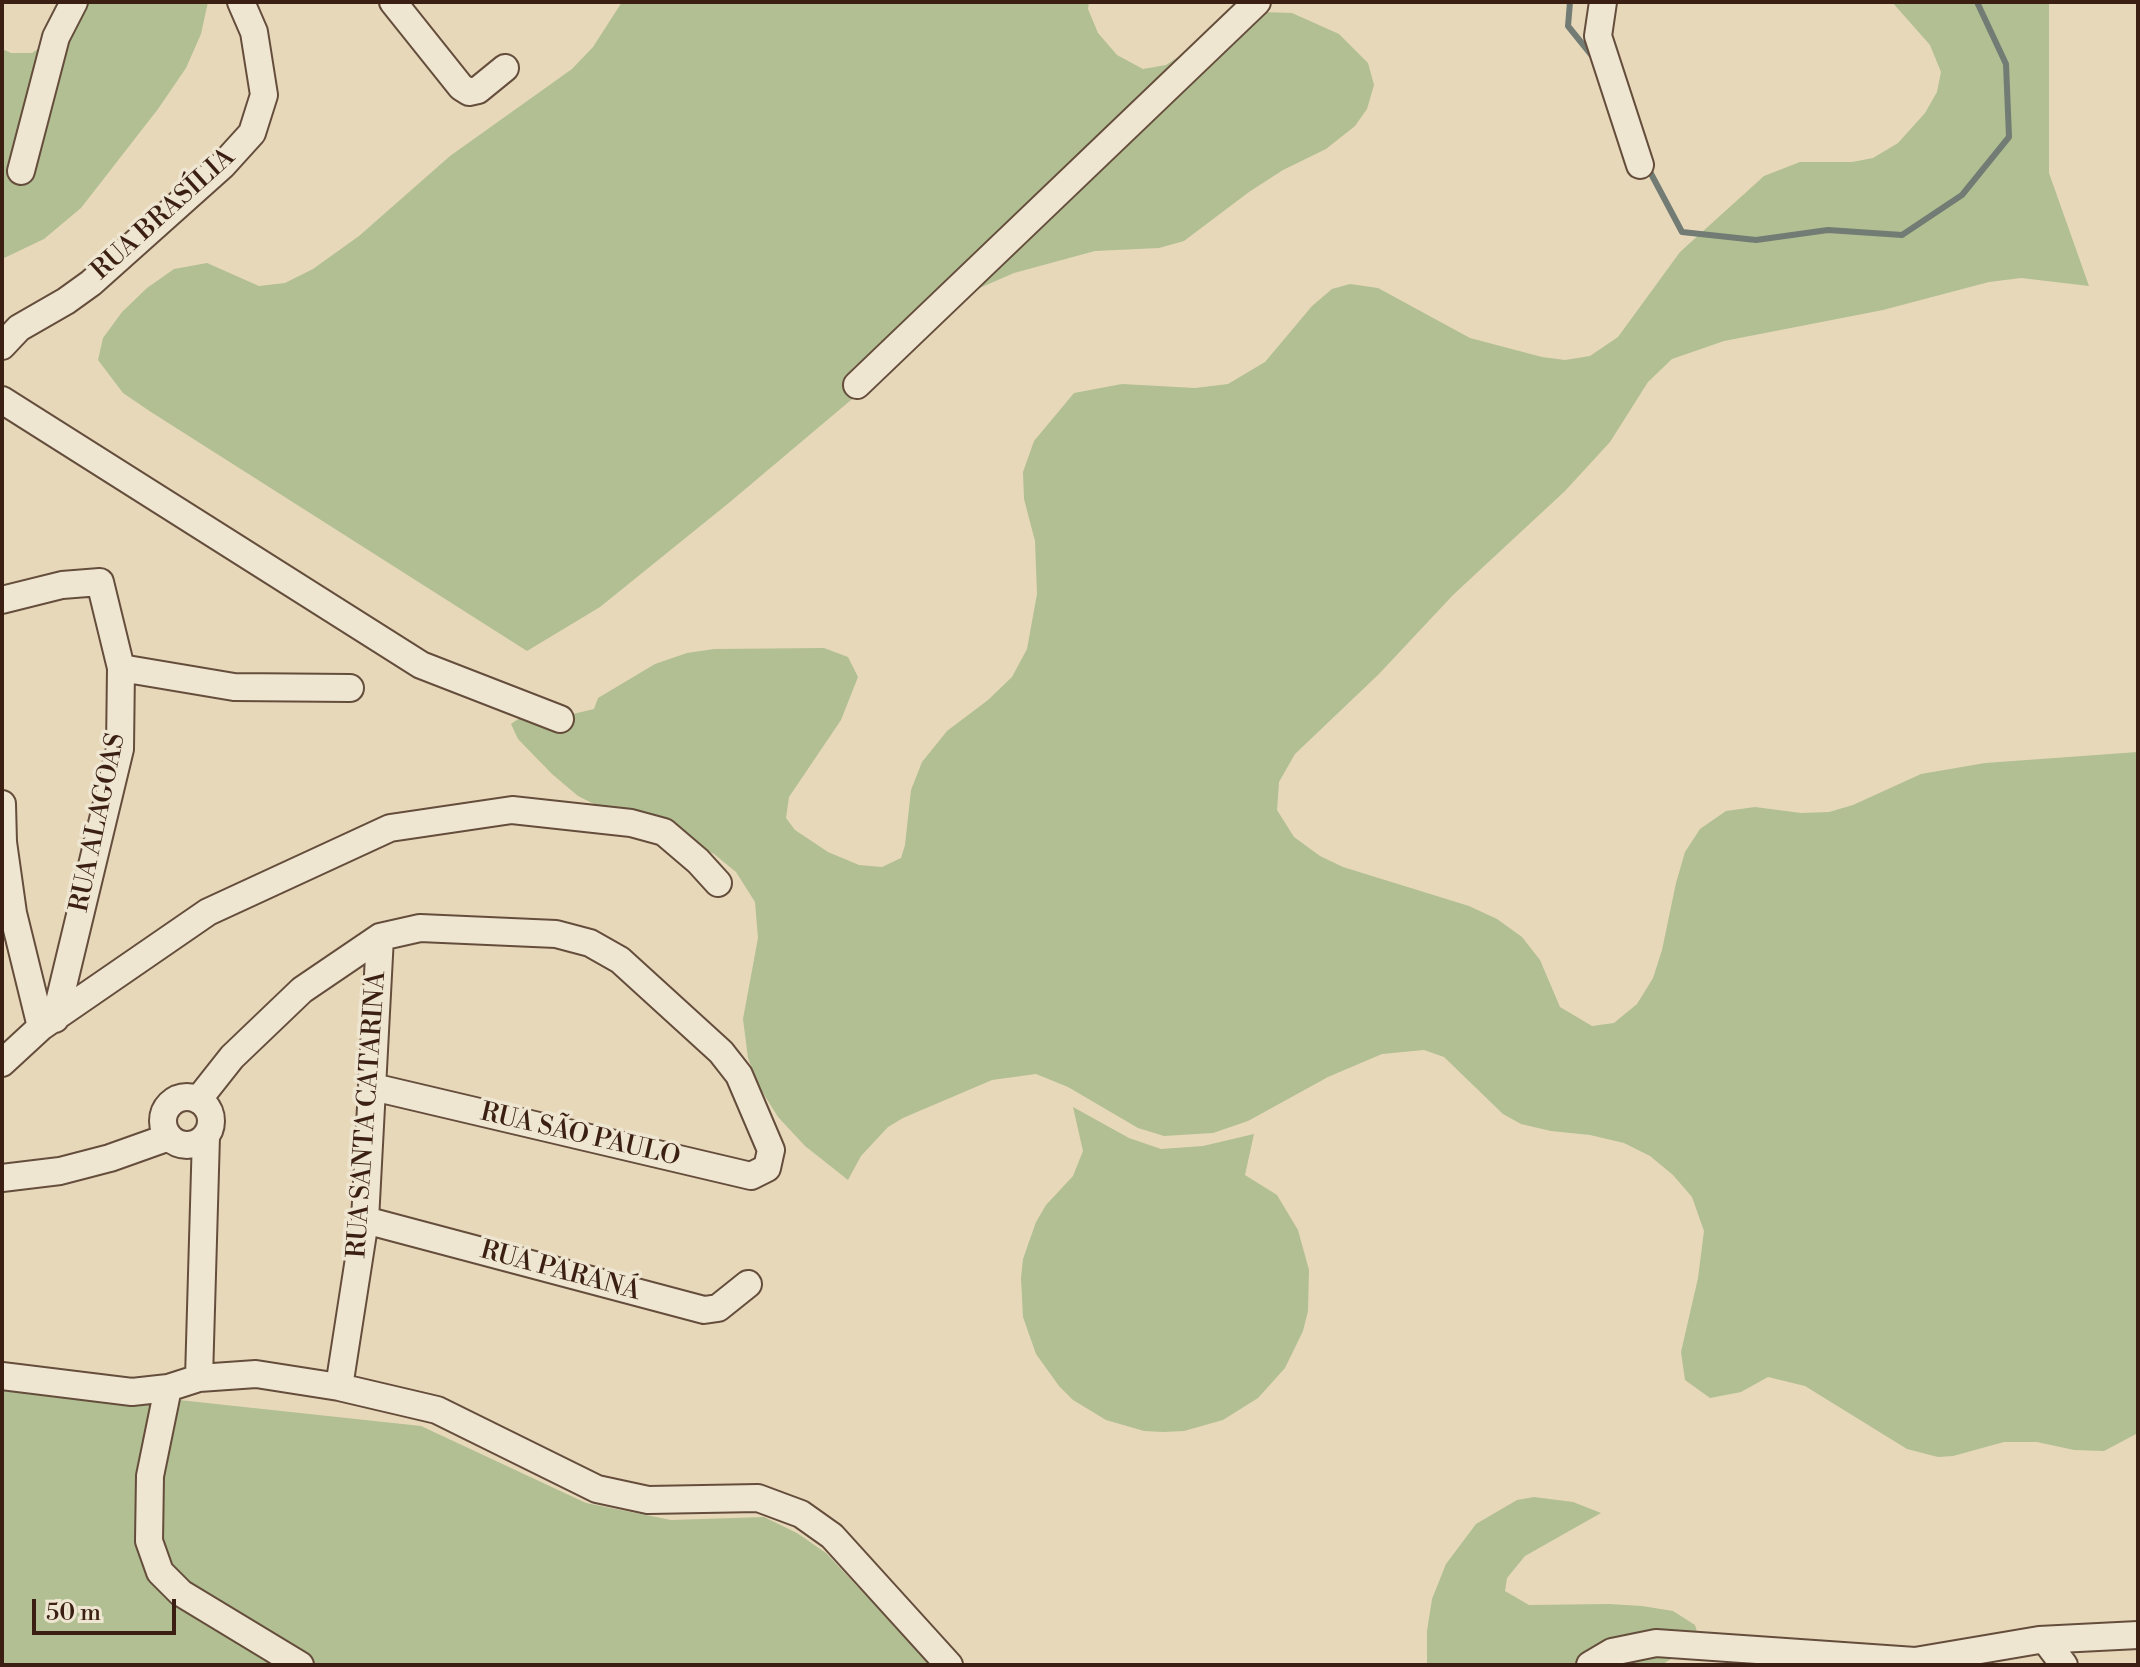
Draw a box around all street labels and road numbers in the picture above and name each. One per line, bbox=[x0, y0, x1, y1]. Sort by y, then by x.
street label: RUA BRASÍLIA bbox=[86, 142, 242, 288]
street label: RUA ALAGOAS bbox=[65, 731, 133, 915]
street label: RUA SANTA CATARINA bbox=[342, 971, 394, 1259]
street label: RUA SÃO PAULO bbox=[477, 1098, 683, 1174]
street label: RUA PARANÁ bbox=[477, 1236, 643, 1308]

